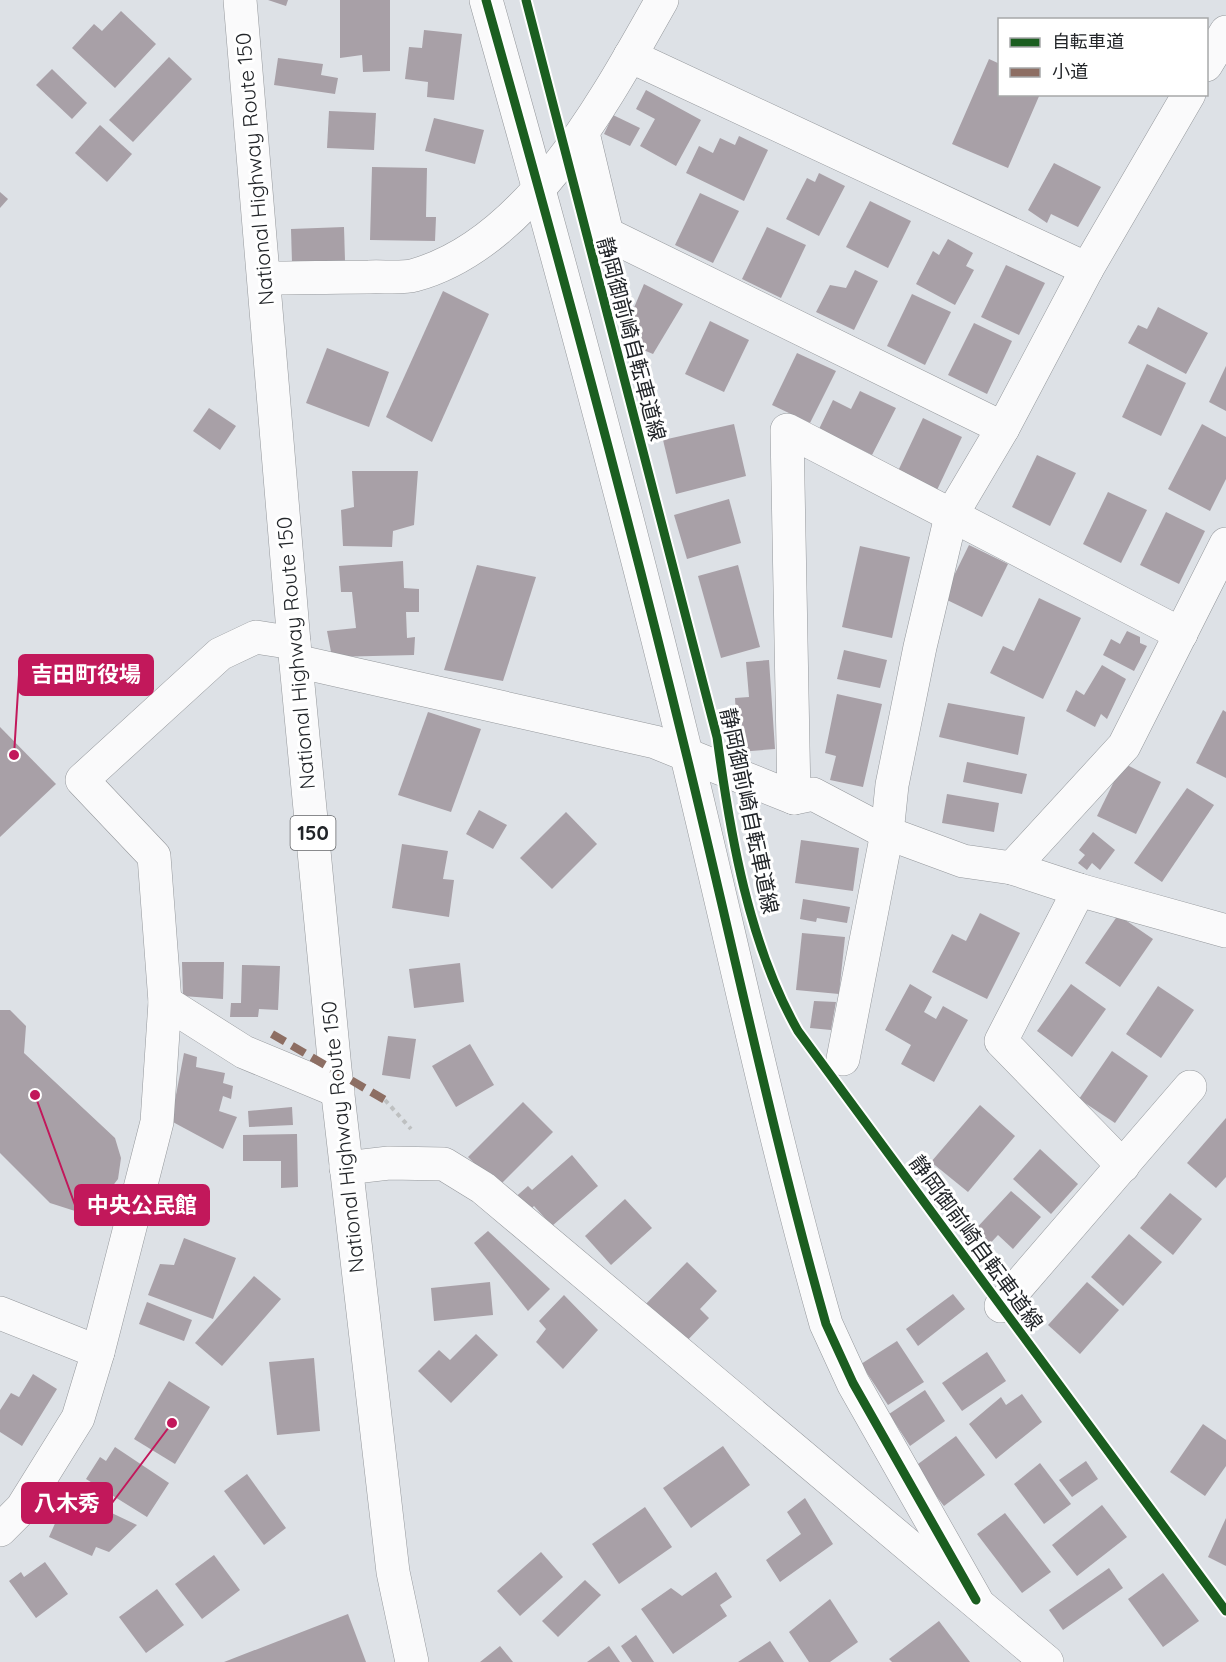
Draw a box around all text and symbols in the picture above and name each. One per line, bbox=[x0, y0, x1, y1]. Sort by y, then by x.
legend bbox=[998, 18, 1208, 96]
text: 自転車道 bbox=[1052, 30, 1124, 53]
street label: National Highway Route 150 bbox=[229, 32, 279, 306]
text: 小道 bbox=[1052, 60, 1088, 83]
street label: 静岡御前崎自転車道線 bbox=[592, 234, 672, 444]
street label: National Highway Route 150 bbox=[270, 516, 320, 790]
callout: 吉田町役場 bbox=[19, 655, 153, 695]
text: 吉田町役場 bbox=[31, 660, 141, 688]
street label: 静岡御前崎自転車道線 bbox=[715, 705, 785, 916]
road number: 150 bbox=[290, 816, 336, 850]
street label: National Highway Route 150 bbox=[315, 1000, 369, 1275]
street label: 静岡御前崎自転車道線 bbox=[905, 1150, 1049, 1335]
callout: 中央公民館 bbox=[75, 1185, 209, 1225]
text: 中央公民館 bbox=[87, 1191, 197, 1219]
callout: 八木秀 bbox=[22, 1483, 112, 1523]
text: 八木秀 bbox=[34, 1489, 100, 1517]

